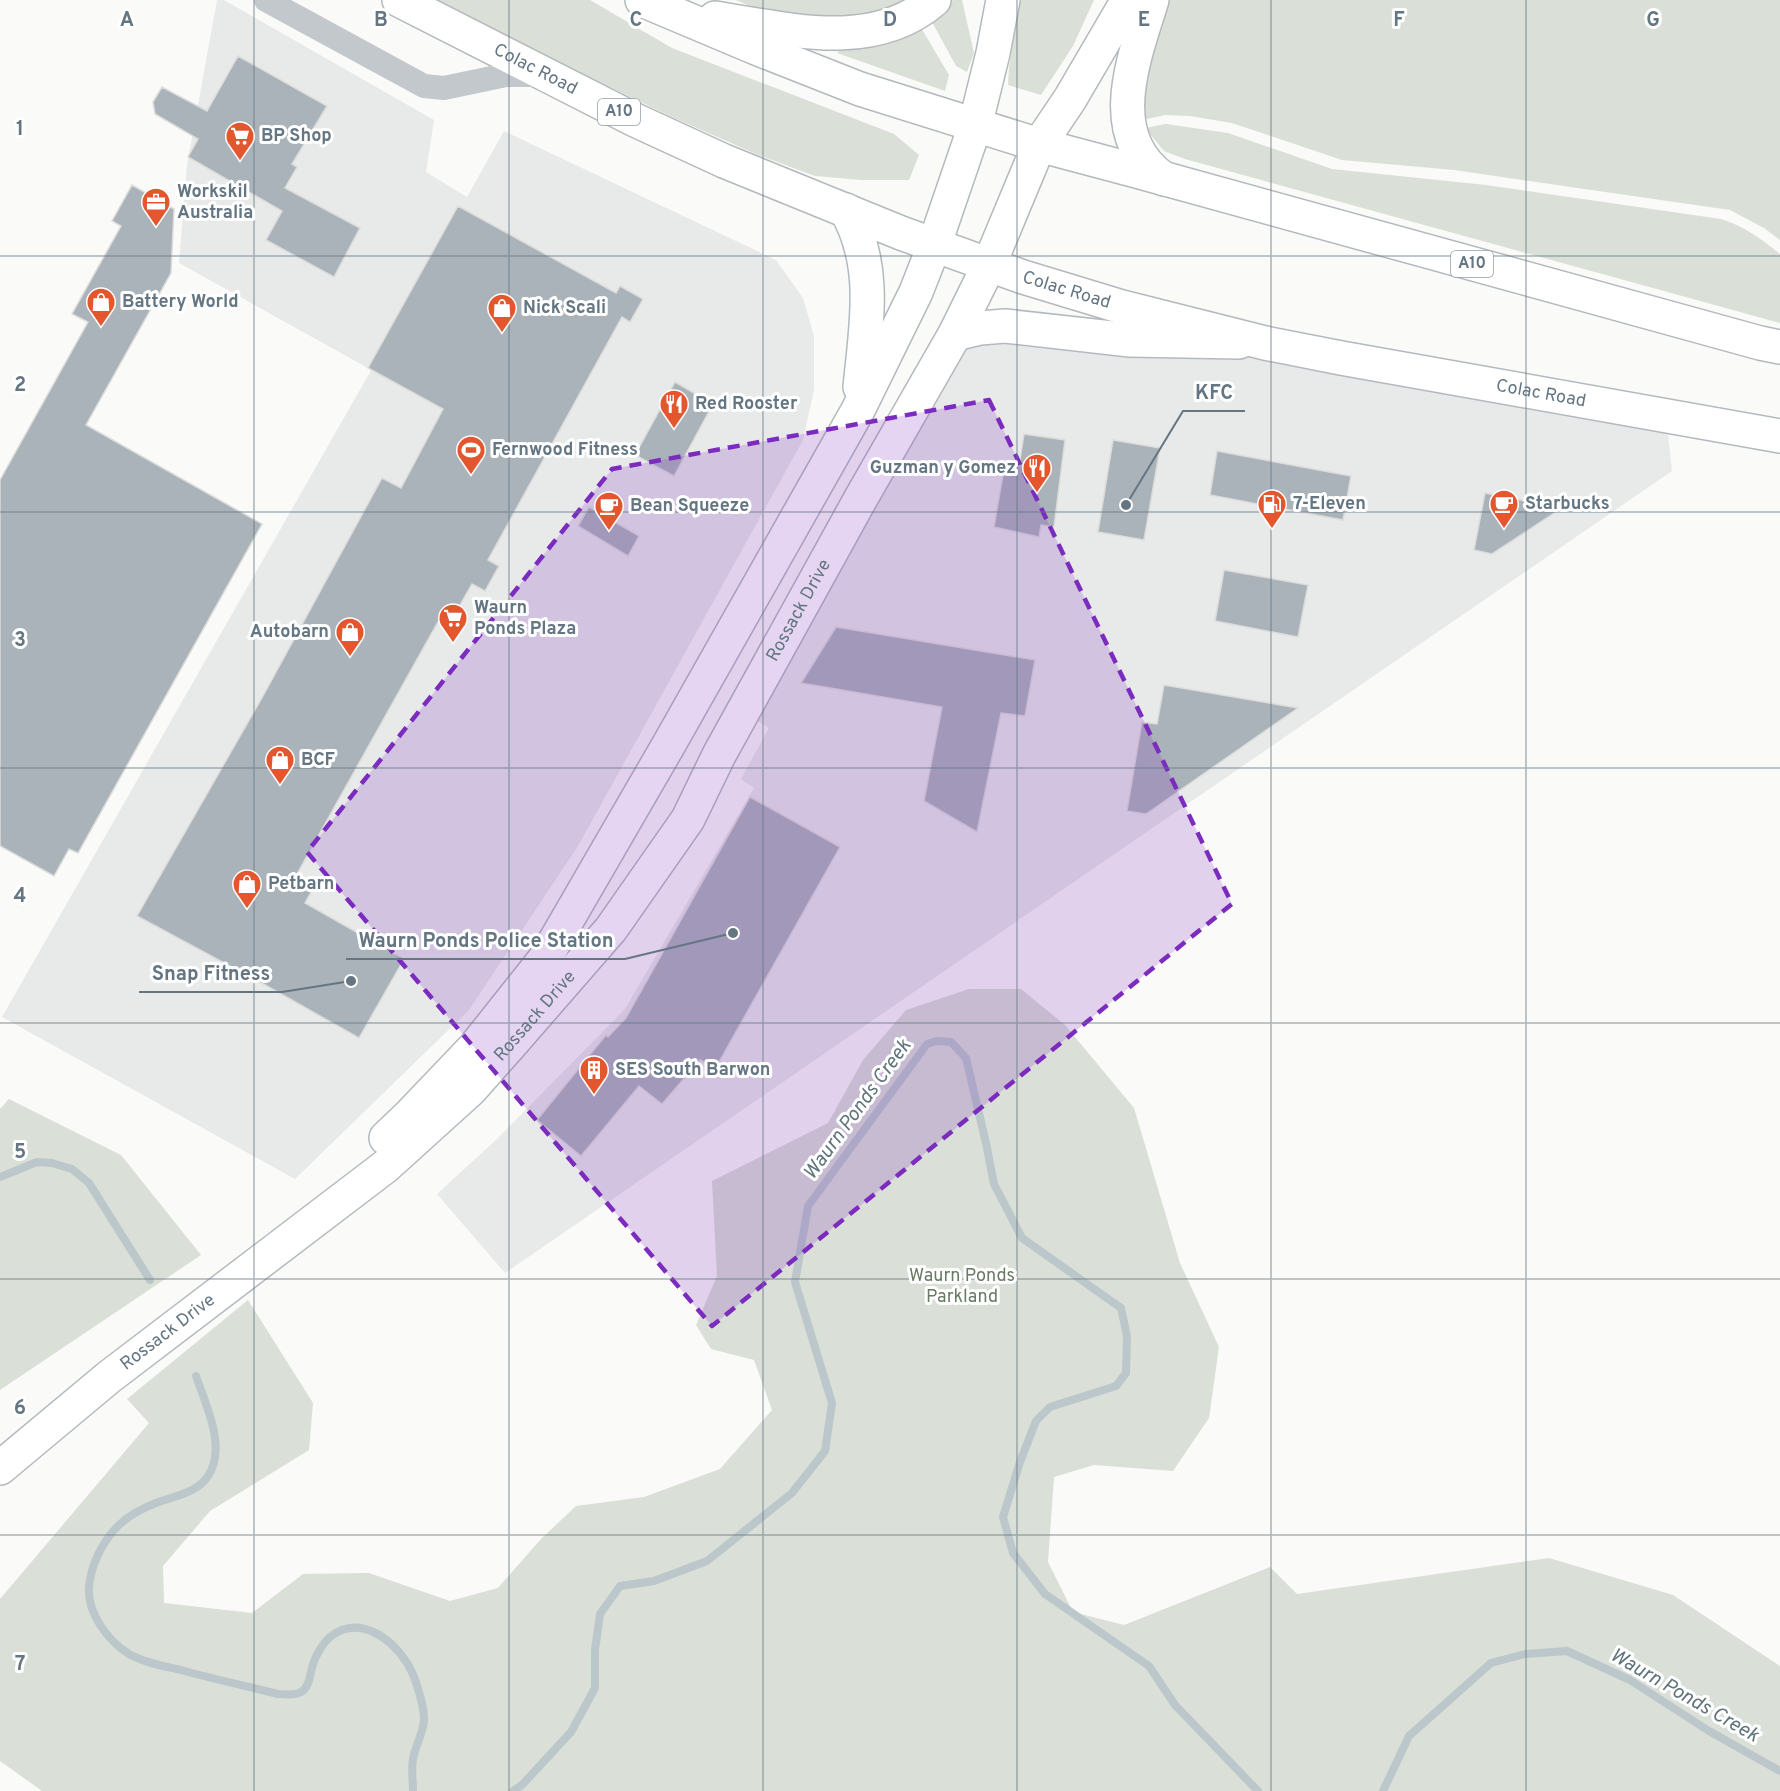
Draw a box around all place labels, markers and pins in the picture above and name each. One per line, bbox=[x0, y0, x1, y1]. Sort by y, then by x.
supermarket icon: BP Shop bbox=[224, 120, 256, 162]
place label: BP Shop bbox=[261, 125, 332, 148]
place label: Workskil Australia bbox=[177, 181, 253, 225]
office icon: Workskil Australia bbox=[140, 186, 172, 228]
shop icon: Battery World bbox=[85, 286, 117, 328]
place label: Battery World bbox=[122, 291, 239, 314]
shop icon: Nick Scali bbox=[486, 292, 518, 334]
place label: Nick Scali bbox=[523, 297, 606, 320]
callout: KFC bbox=[1183, 373, 1245, 411]
restaurant icon: Red Rooster bbox=[658, 388, 690, 430]
place label: Red Rooster bbox=[695, 393, 798, 416]
sports icon: Fernwood Fitness bbox=[455, 434, 487, 476]
place label: Fernwood Fitness bbox=[492, 439, 638, 462]
restaurant icon: Guzman y Gomez bbox=[1021, 452, 1053, 494]
place label: Guzman y Gomez bbox=[870, 457, 1016, 480]
fuel station icon: 7-Eleven bbox=[1256, 488, 1288, 530]
cafe icon: Starbucks bbox=[1488, 488, 1520, 530]
cafe icon: Bean Squeeze bbox=[593, 490, 625, 532]
place label: 7-Eleven bbox=[1293, 493, 1366, 516]
place label: Starbucks bbox=[1525, 493, 1610, 516]
place label: Bean Squeeze bbox=[630, 495, 749, 518]
place label: Waurn Ponds Plaza bbox=[474, 597, 576, 641]
supermarket icon: Waurn Ponds Plaza bbox=[437, 602, 469, 644]
shop icon: Autobarn bbox=[334, 616, 366, 658]
place label: Autobarn bbox=[250, 621, 329, 644]
shop icon: BCF bbox=[264, 744, 296, 786]
place label: BCF bbox=[301, 749, 335, 772]
shop icon: Petbarn bbox=[231, 868, 263, 910]
place label: Petbarn bbox=[268, 873, 334, 896]
callout: Waurn Ponds Police Station bbox=[346, 921, 625, 959]
callout: Snap Fitness bbox=[139, 954, 282, 992]
building icon: SES South Barwon bbox=[578, 1054, 610, 1096]
place label: SES South Barwon bbox=[615, 1059, 770, 1082]

